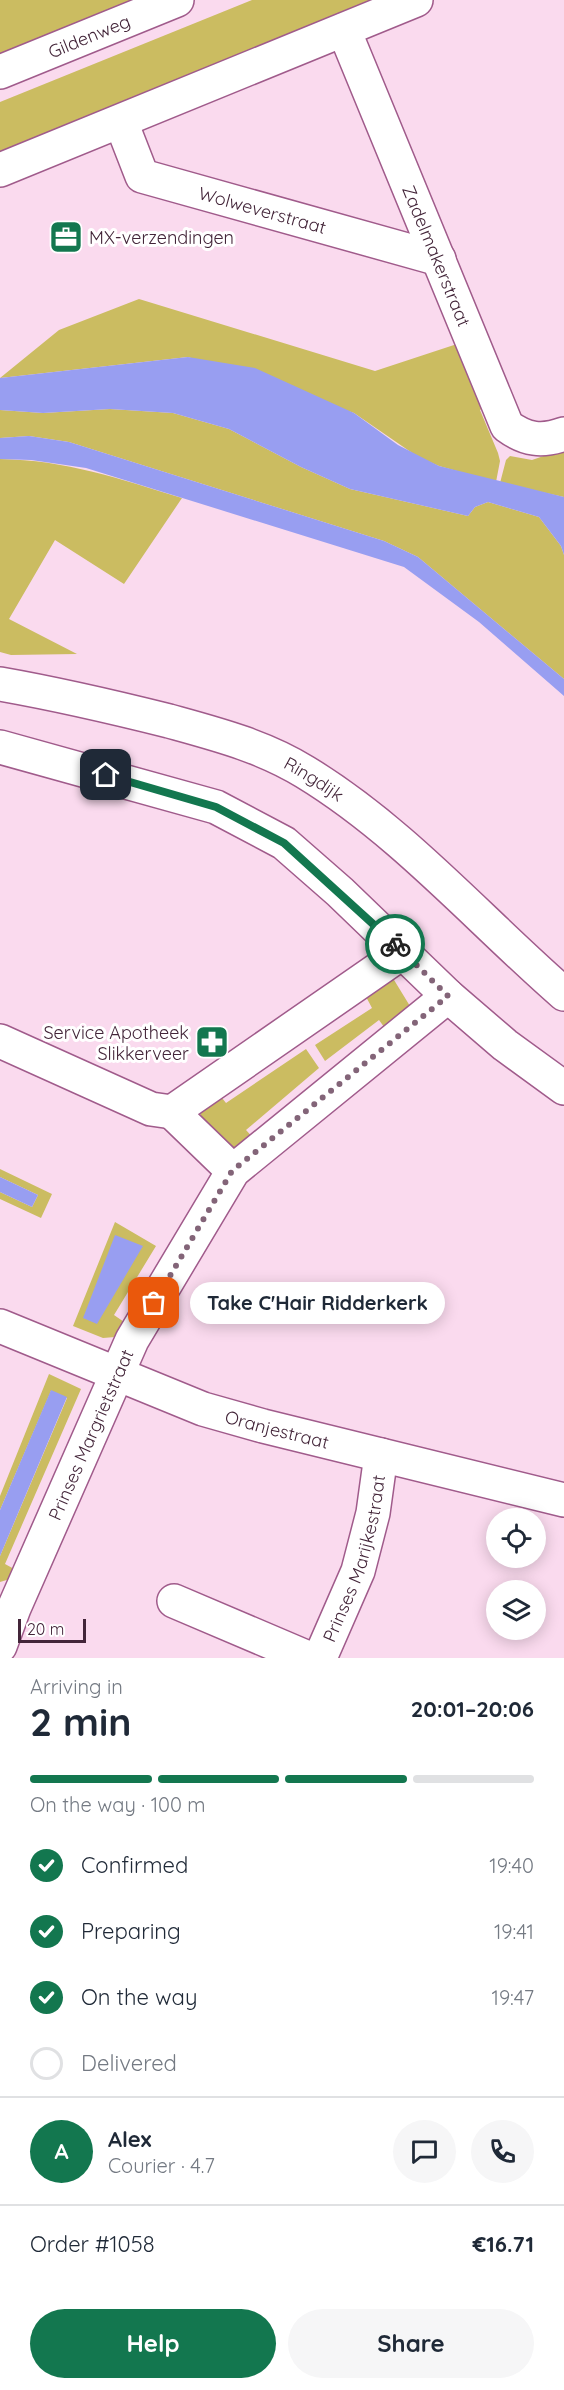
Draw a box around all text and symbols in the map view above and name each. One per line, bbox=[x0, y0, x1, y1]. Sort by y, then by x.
street label: Gildenweg bbox=[44, 9, 133, 63]
street label: Wolweverstraat bbox=[196, 181, 329, 238]
street label: Zadelmakerstraat bbox=[398, 182, 476, 330]
office icon: MX-verzendingen bbox=[48, 219, 84, 255]
place label: MX-verzendingen bbox=[89, 226, 234, 249]
pin bbox=[80, 749, 131, 800]
street label: Ringdijk bbox=[280, 751, 349, 806]
icon: home bbox=[89, 758, 122, 791]
courier bbox=[365, 914, 425, 974]
icon: bike bbox=[379, 928, 412, 961]
place label: Service Apotheek Slikkerveer bbox=[43, 1021, 189, 1065]
pharmacy icon: Service Apotheek Slikkerveer bbox=[194, 1024, 230, 1060]
pin bbox=[128, 1277, 179, 1328]
callout: Take C'Hair Ridderkerk bbox=[190, 1282, 445, 1324]
icon: bag bbox=[137, 1286, 170, 1319]
text: Take C'Hair Ridderkerk bbox=[207, 1290, 428, 1315]
street label: Prinses Margrietstraat bbox=[43, 1346, 138, 1524]
street label: Oranjestraat bbox=[223, 1404, 331, 1453]
street label: Prinses Marijkestraat bbox=[317, 1474, 390, 1645]
map controls bbox=[486, 1508, 546, 1640]
button: locate bbox=[486, 1508, 546, 1568]
button: layers bbox=[486, 1580, 546, 1640]
scale bar bbox=[18, 1616, 86, 1644]
text: 20 m bbox=[27, 1619, 64, 1639]
text: Arriving in bbox=[30, 1674, 123, 1699]
text: 20:01–20:06 bbox=[411, 1695, 534, 1723]
text: 2 min bbox=[30, 1697, 132, 1746]
text: On the way · 100 m bbox=[30, 1792, 206, 1817]
icon: check bbox=[30, 1849, 63, 1882]
text: Confirmed bbox=[81, 1851, 188, 1879]
text: 19:40 bbox=[489, 1853, 534, 1878]
icon: check bbox=[30, 1915, 63, 1948]
text: Preparing bbox=[81, 1917, 181, 1945]
text: 19:41 bbox=[494, 1919, 534, 1944]
icon: check bbox=[30, 1981, 63, 2014]
text: On the way bbox=[81, 1983, 197, 2011]
text: 19:47 bbox=[492, 1985, 534, 2010]
text: Delivered bbox=[81, 2049, 177, 2077]
button: chat bbox=[393, 2120, 456, 2183]
button: phone bbox=[471, 2120, 534, 2183]
text: Alex bbox=[108, 2125, 151, 2153]
text: A bbox=[54, 2137, 69, 2165]
text: Courier · 4.7 bbox=[108, 2153, 215, 2178]
text: Order #1058 bbox=[30, 2230, 155, 2258]
text: €16.71 bbox=[472, 2230, 534, 2258]
button: Help bbox=[30, 2309, 276, 2378]
button: Share bbox=[288, 2309, 534, 2378]

